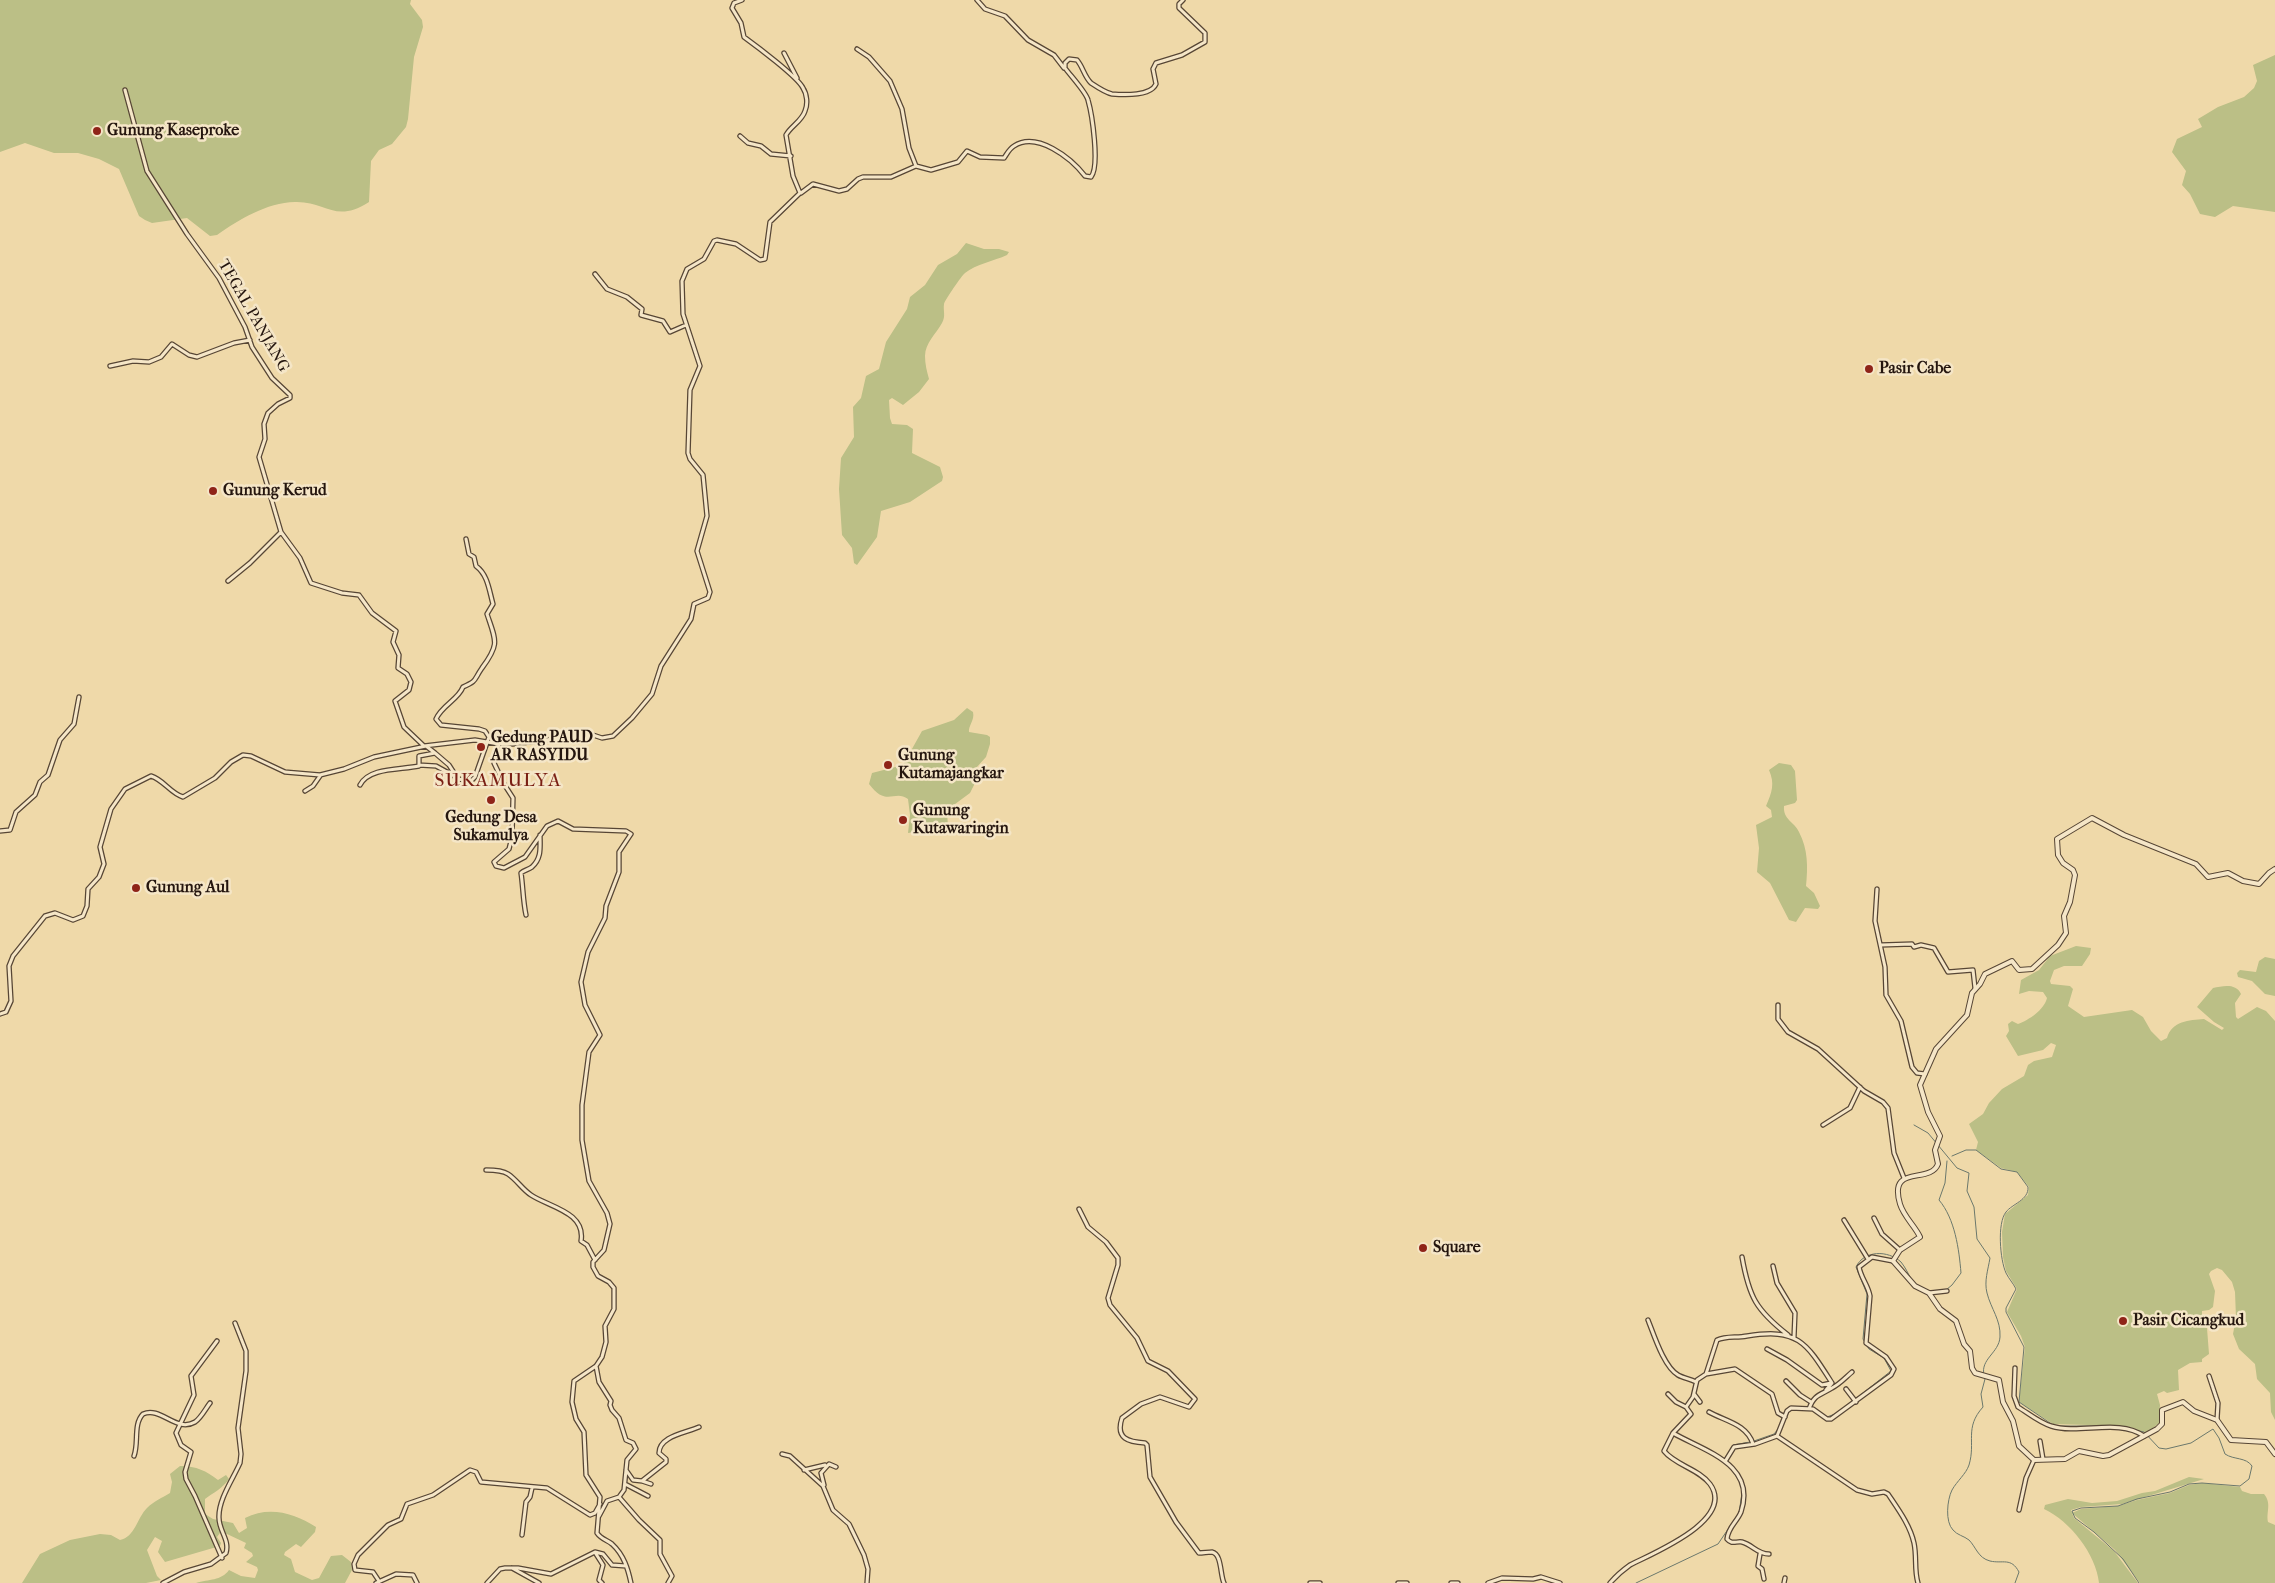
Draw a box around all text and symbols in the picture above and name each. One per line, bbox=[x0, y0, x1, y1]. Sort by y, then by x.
place label: Gunung Kaseproke bbox=[107, 121, 239, 141]
marker: Gunung Kaseproke bbox=[91, 125, 103, 137]
street label: TEGAL PANJANG bbox=[213, 256, 293, 376]
place label: Pasir Cabe bbox=[1879, 359, 1951, 379]
marker: Pasir Cabe bbox=[1863, 363, 1875, 375]
place label: Gunung Kerud bbox=[223, 481, 327, 501]
marker: Gunung Kerud bbox=[207, 485, 219, 497]
place label: Gedung PAUD AR RASYIDU bbox=[491, 728, 593, 766]
marker: Gedung PAUD AR RASYIDU bbox=[475, 741, 487, 753]
place label: Gunung Kutamajangkar bbox=[898, 746, 1004, 784]
marker: Gunung Kutamajangkar bbox=[882, 759, 894, 771]
district label: SUKAMULYA bbox=[433, 770, 563, 792]
marker: Gedung Desa Sukamulya bbox=[485, 794, 497, 806]
place label: Gunung Kutawaringin bbox=[913, 801, 1009, 839]
place label: Gedung Desa Sukamulya bbox=[445, 808, 537, 846]
marker: Gunung Kutawaringin bbox=[897, 814, 909, 826]
place label: Gunung Aul bbox=[146, 878, 230, 898]
marker: Gunung Aul bbox=[130, 882, 142, 894]
place label: Square bbox=[1433, 1238, 1481, 1258]
marker: Square bbox=[1417, 1242, 1429, 1254]
place label: Pasir Cicangkud bbox=[2133, 1311, 2244, 1331]
marker: Pasir Cicangkud bbox=[2117, 1315, 2129, 1327]

